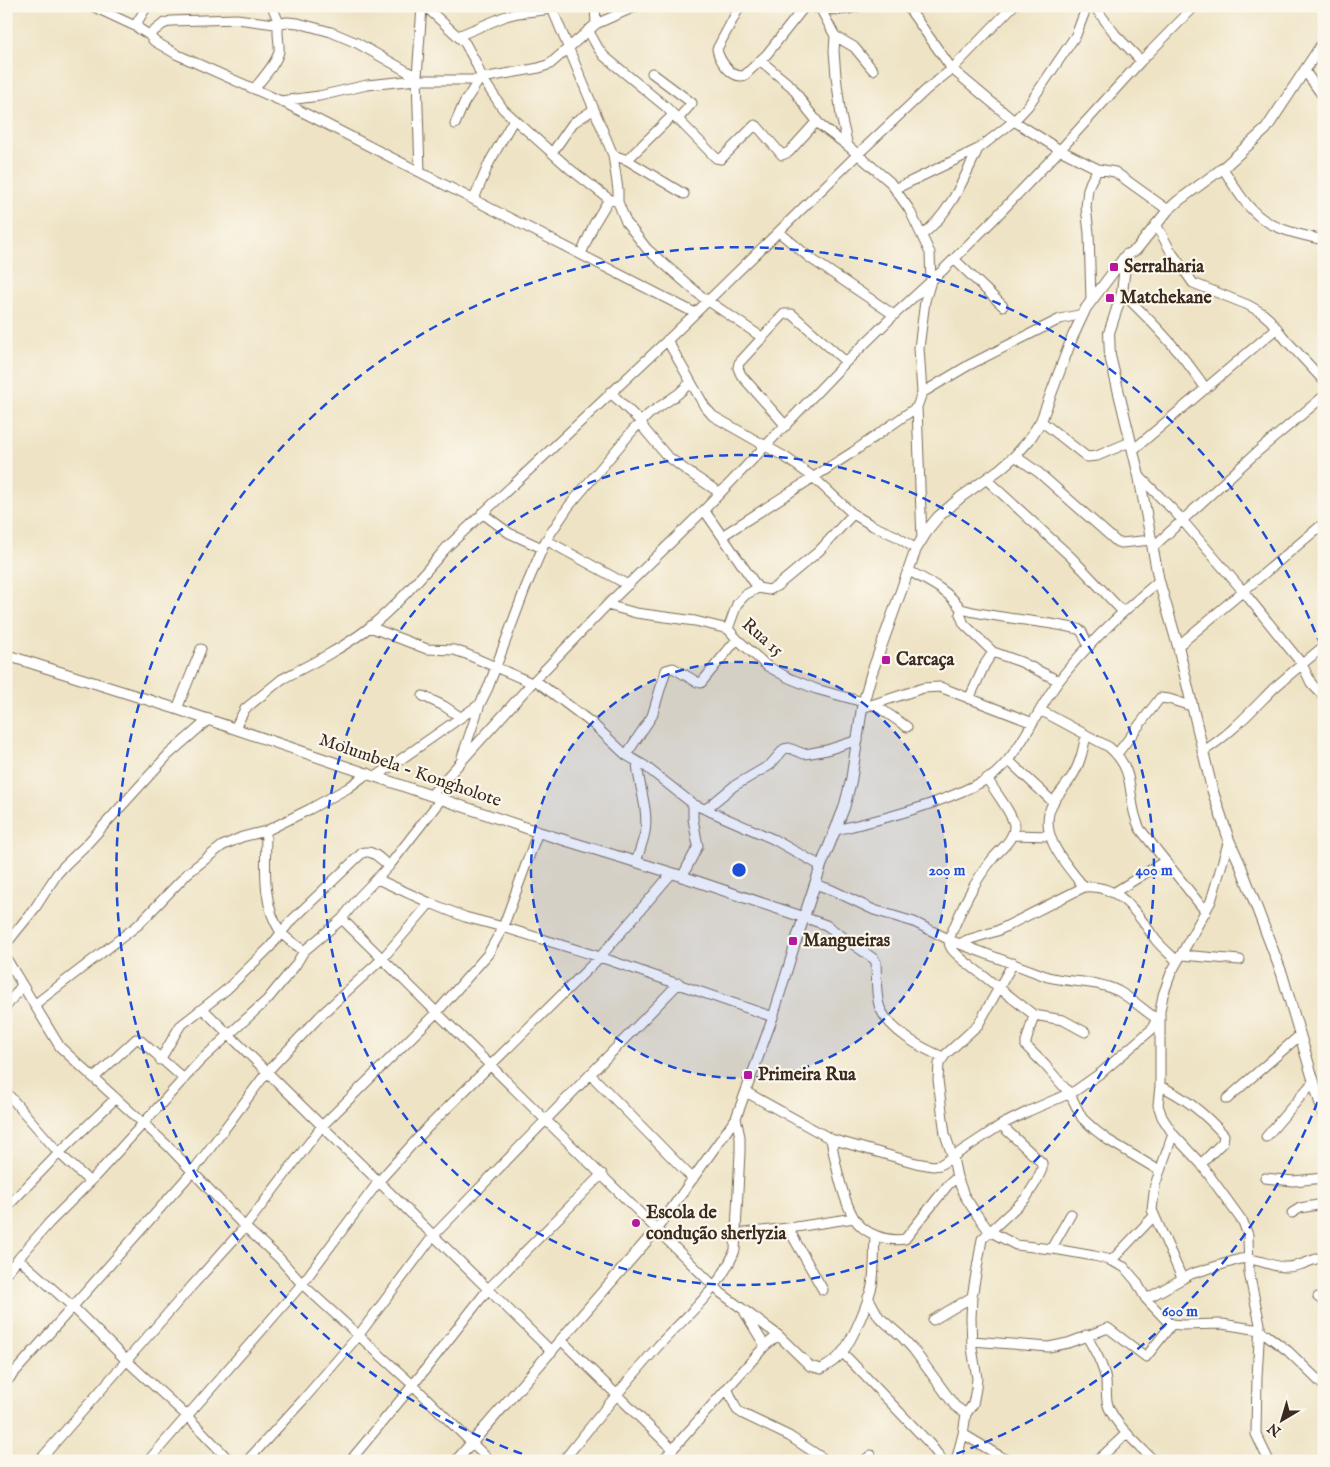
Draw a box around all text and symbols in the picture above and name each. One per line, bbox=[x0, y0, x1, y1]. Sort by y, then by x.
place label: Serralharia bbox=[1124, 256, 1205, 279]
marker: Serralharia bbox=[1108, 261, 1120, 273]
place label: Matchekane bbox=[1120, 287, 1212, 310]
marker: Matchekane bbox=[1104, 292, 1116, 304]
street label: Rua 15 bbox=[736, 614, 788, 663]
place label: Carcaça bbox=[896, 649, 955, 672]
marker: Carcaça bbox=[880, 654, 892, 666]
street label: Molumbela - Kongholote bbox=[316, 729, 504, 813]
centre of rings bbox=[730, 861, 748, 879]
text: 200 m bbox=[929, 861, 966, 880]
text: 400 m bbox=[1136, 861, 1173, 880]
place label: Mangueiras bbox=[803, 930, 891, 953]
marker: Mangueiras bbox=[787, 935, 799, 947]
place label: Primeira Rua bbox=[758, 1064, 857, 1087]
marker: Primeira Rua bbox=[742, 1069, 754, 1081]
place label: Escola de condução sherlyzia bbox=[646, 1202, 787, 1246]
marker: Escola de condução sherlyzia bbox=[630, 1217, 642, 1229]
text: 600 m bbox=[1162, 1302, 1198, 1321]
north arrow bbox=[1258, 1394, 1308, 1444]
text: N bbox=[1264, 1419, 1286, 1441]

